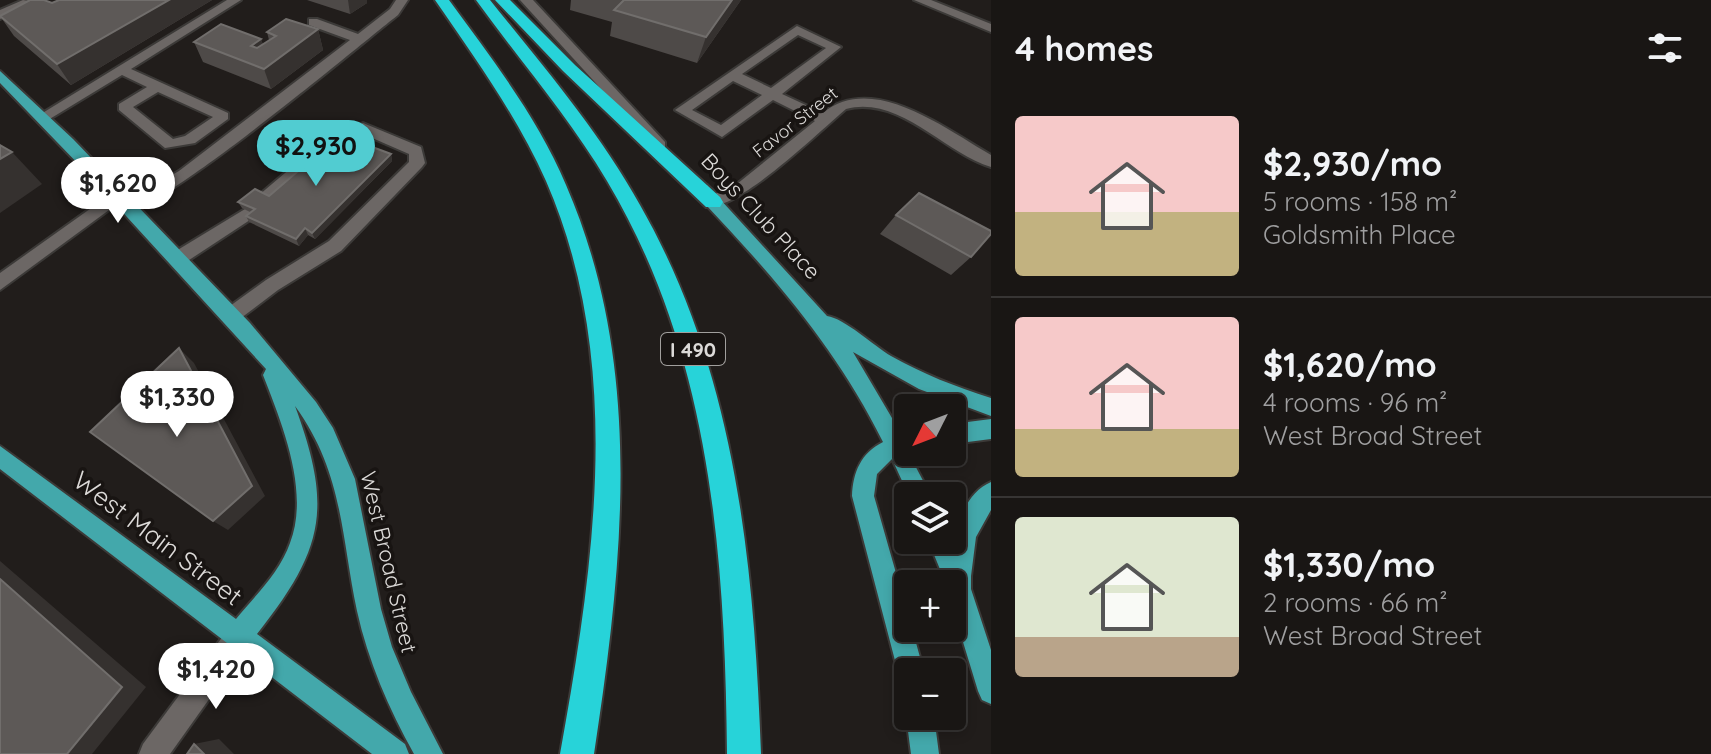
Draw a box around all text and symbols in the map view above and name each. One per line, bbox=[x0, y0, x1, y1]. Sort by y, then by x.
icon: filters bbox=[1643, 26, 1687, 70]
text: 4 homes bbox=[1015, 27, 1153, 70]
street label: Favor Street bbox=[748, 82, 842, 162]
pin: $2,930 bbox=[251, 120, 381, 188]
text: $2,930 bbox=[275, 129, 357, 162]
text: $2,930/mo bbox=[1263, 142, 1442, 185]
street label: Boys Club Place bbox=[695, 147, 827, 285]
icon: home bbox=[1079, 148, 1175, 244]
pin: $1,620 bbox=[53, 157, 183, 225]
text: $1,620 bbox=[79, 166, 157, 199]
text: 5 rooms · 158 m² bbox=[1263, 185, 1457, 218]
text: Goldsmith Place bbox=[1263, 218, 1456, 251]
road number: I 490 bbox=[661, 333, 725, 365]
text: $1,620/mo bbox=[1263, 343, 1437, 386]
icon: home bbox=[1079, 349, 1175, 445]
pin: $1,330 bbox=[112, 371, 242, 439]
text: $1,330 bbox=[139, 380, 215, 413]
text: 4 rooms · 96 m² bbox=[1263, 386, 1447, 419]
north arrow bbox=[894, 394, 966, 466]
map controls bbox=[894, 394, 966, 730]
text: West Broad Street bbox=[1263, 419, 1482, 452]
street label: West Main Street bbox=[67, 464, 249, 612]
street label: West Broad Street bbox=[354, 468, 424, 656]
button: layers bbox=[894, 482, 966, 554]
text: $1,330/mo bbox=[1263, 543, 1435, 586]
icon: home bbox=[1079, 549, 1175, 645]
button: + bbox=[894, 570, 966, 642]
text: 2 rooms · 66 m² bbox=[1263, 586, 1448, 619]
text: West Broad Street bbox=[1263, 619, 1482, 652]
pin: $1,420 bbox=[151, 643, 281, 711]
text: $1,420 bbox=[177, 652, 255, 685]
button: − bbox=[894, 658, 966, 730]

